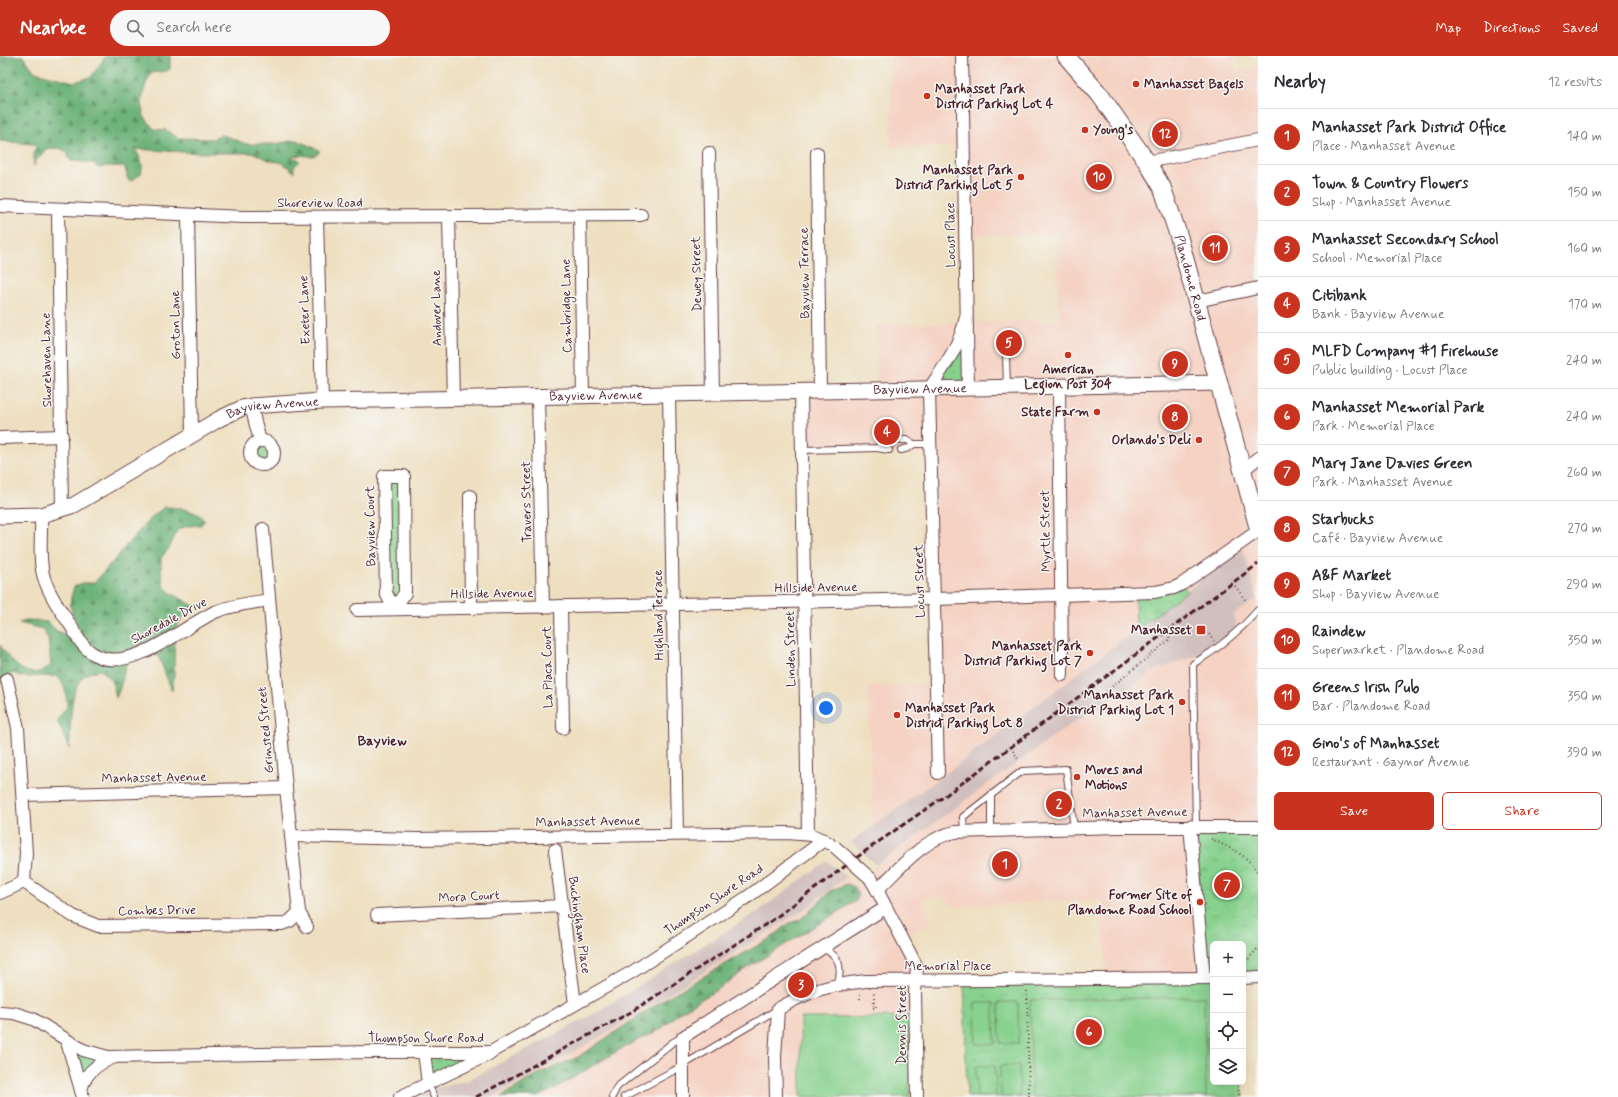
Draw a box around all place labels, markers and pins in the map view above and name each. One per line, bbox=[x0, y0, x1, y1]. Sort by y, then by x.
place label: Manhasset Bagels bbox=[1144, 76, 1244, 96]
marker: Manhasset Bagels bbox=[1131, 79, 1141, 89]
place label: Manhasset Park District Parking Lot 4 bbox=[935, 81, 1054, 116]
marker: Manhasset Park District Parking Lot 4 bbox=[922, 91, 932, 101]
pin: 12 bbox=[1152, 119, 1178, 149]
place label: Young's bbox=[1093, 122, 1133, 141]
marker: Young's bbox=[1080, 125, 1090, 135]
place label: Manhasset Park District Parking Lot 5 bbox=[895, 162, 1014, 197]
pin: 10 bbox=[1086, 162, 1112, 192]
marker: Manhasset Park District Parking Lot 5 bbox=[1016, 172, 1026, 182]
pin: 11 bbox=[1202, 233, 1228, 263]
pin: 5 bbox=[996, 328, 1022, 358]
pin: 9 bbox=[1162, 349, 1188, 379]
marker: American Legion Post 304 bbox=[1063, 350, 1073, 360]
place label: American Legion Post 304 bbox=[1024, 361, 1112, 396]
pin: 8 bbox=[1162, 402, 1188, 432]
place label: State Farm bbox=[1021, 404, 1089, 421]
marker: State Farm bbox=[1092, 407, 1102, 417]
pin: 4 bbox=[874, 417, 900, 447]
place label: Orlando's Deli bbox=[1112, 432, 1191, 449]
marker: Orlando's Deli bbox=[1194, 435, 1204, 445]
place label: Manhasset bbox=[1131, 622, 1193, 639]
marker: Manhasset bbox=[1195, 624, 1207, 636]
place label: Manhasset Park District Parking Lot 7 bbox=[963, 638, 1083, 673]
marker: Manhasset Park District Parking Lot 7 bbox=[1085, 648, 1095, 658]
place label: Manhasset Park District Parking Lot 1 bbox=[1057, 687, 1175, 722]
marker: Manhasset Park District Parking Lot 1 bbox=[1177, 697, 1187, 707]
place label: Manhasset Park District Parking Lot 8 bbox=[905, 700, 1023, 735]
marker: Manhasset Park District Parking Lot 8 bbox=[892, 710, 902, 720]
place label: Moves and Motions bbox=[1085, 762, 1143, 794]
marker: Moves and Motions bbox=[1072, 772, 1082, 782]
pin: 2 bbox=[1046, 789, 1072, 819]
pin: 1 bbox=[992, 849, 1018, 879]
pin: 7 bbox=[1214, 870, 1240, 900]
place label: Former Site of Plandome Road School bbox=[1067, 887, 1192, 919]
marker: Former Site of Plandome Road School bbox=[1195, 897, 1205, 907]
pin: 3 bbox=[788, 970, 814, 1000]
pin: 6 bbox=[1076, 1017, 1102, 1047]

